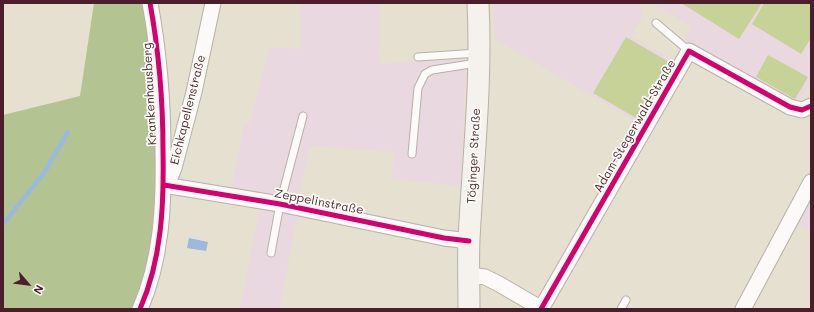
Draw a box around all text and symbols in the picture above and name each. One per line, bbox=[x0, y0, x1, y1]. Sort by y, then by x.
street label: Krankenhausberg bbox=[140, 42, 160, 146]
street label: Eichkapellenstraße bbox=[167, 54, 209, 166]
street label: Adam-Stegerwald-Straße bbox=[591, 57, 679, 195]
street label: Töginger Straße bbox=[464, 108, 484, 204]
street label: Zeppelinstraße bbox=[273, 186, 365, 218]
north arrow bbox=[8, 264, 48, 304]
text: N bbox=[30, 283, 48, 297]

